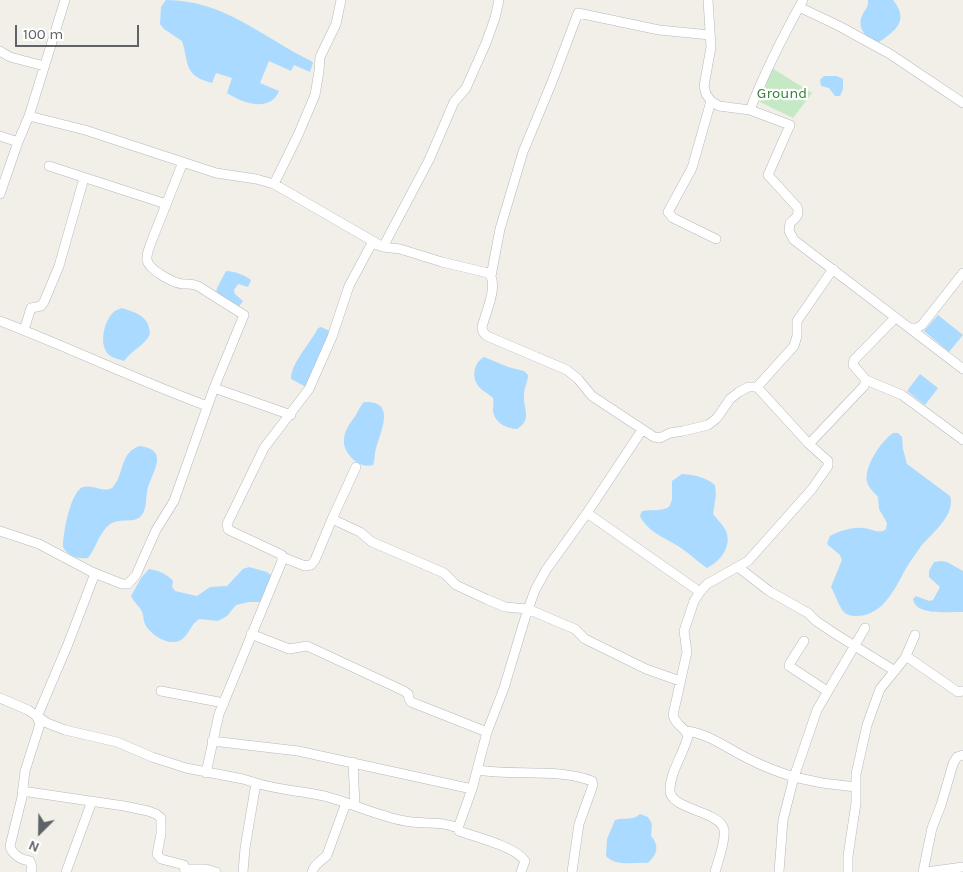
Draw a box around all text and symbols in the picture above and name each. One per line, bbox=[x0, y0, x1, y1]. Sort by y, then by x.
scale bar bbox=[18, 15, 141, 47]
text: 100 m bbox=[23, 25, 63, 43]
park label: Ground bbox=[757, 85, 807, 103]
north arrow bbox=[15, 807, 65, 857]
text: N bbox=[26, 836, 42, 856]

